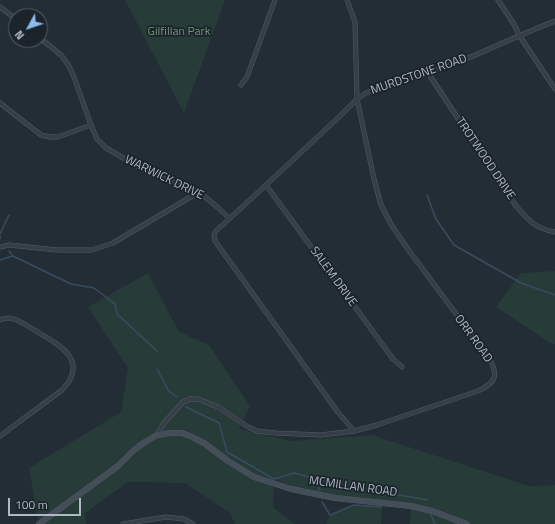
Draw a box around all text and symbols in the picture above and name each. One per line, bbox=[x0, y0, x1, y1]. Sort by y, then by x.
north arrow bbox=[8, 8, 48, 48]
park label: Gilfillan Park bbox=[148, 25, 210, 39]
text: N bbox=[11, 27, 28, 43]
street label: MURDSTONE ROAD bbox=[369, 52, 469, 98]
street label: TROTWOOD DRIVE bbox=[452, 115, 518, 203]
street label: WARWICK DRIVE bbox=[122, 153, 206, 203]
street label: SALEM DRIVE bbox=[307, 244, 359, 310]
street label: ORR ROAD bbox=[451, 312, 495, 366]
street label: MCMILLAN ROAD bbox=[308, 474, 398, 500]
scale bar bbox=[10, 490, 83, 516]
text: 100 m bbox=[15, 495, 48, 514]

